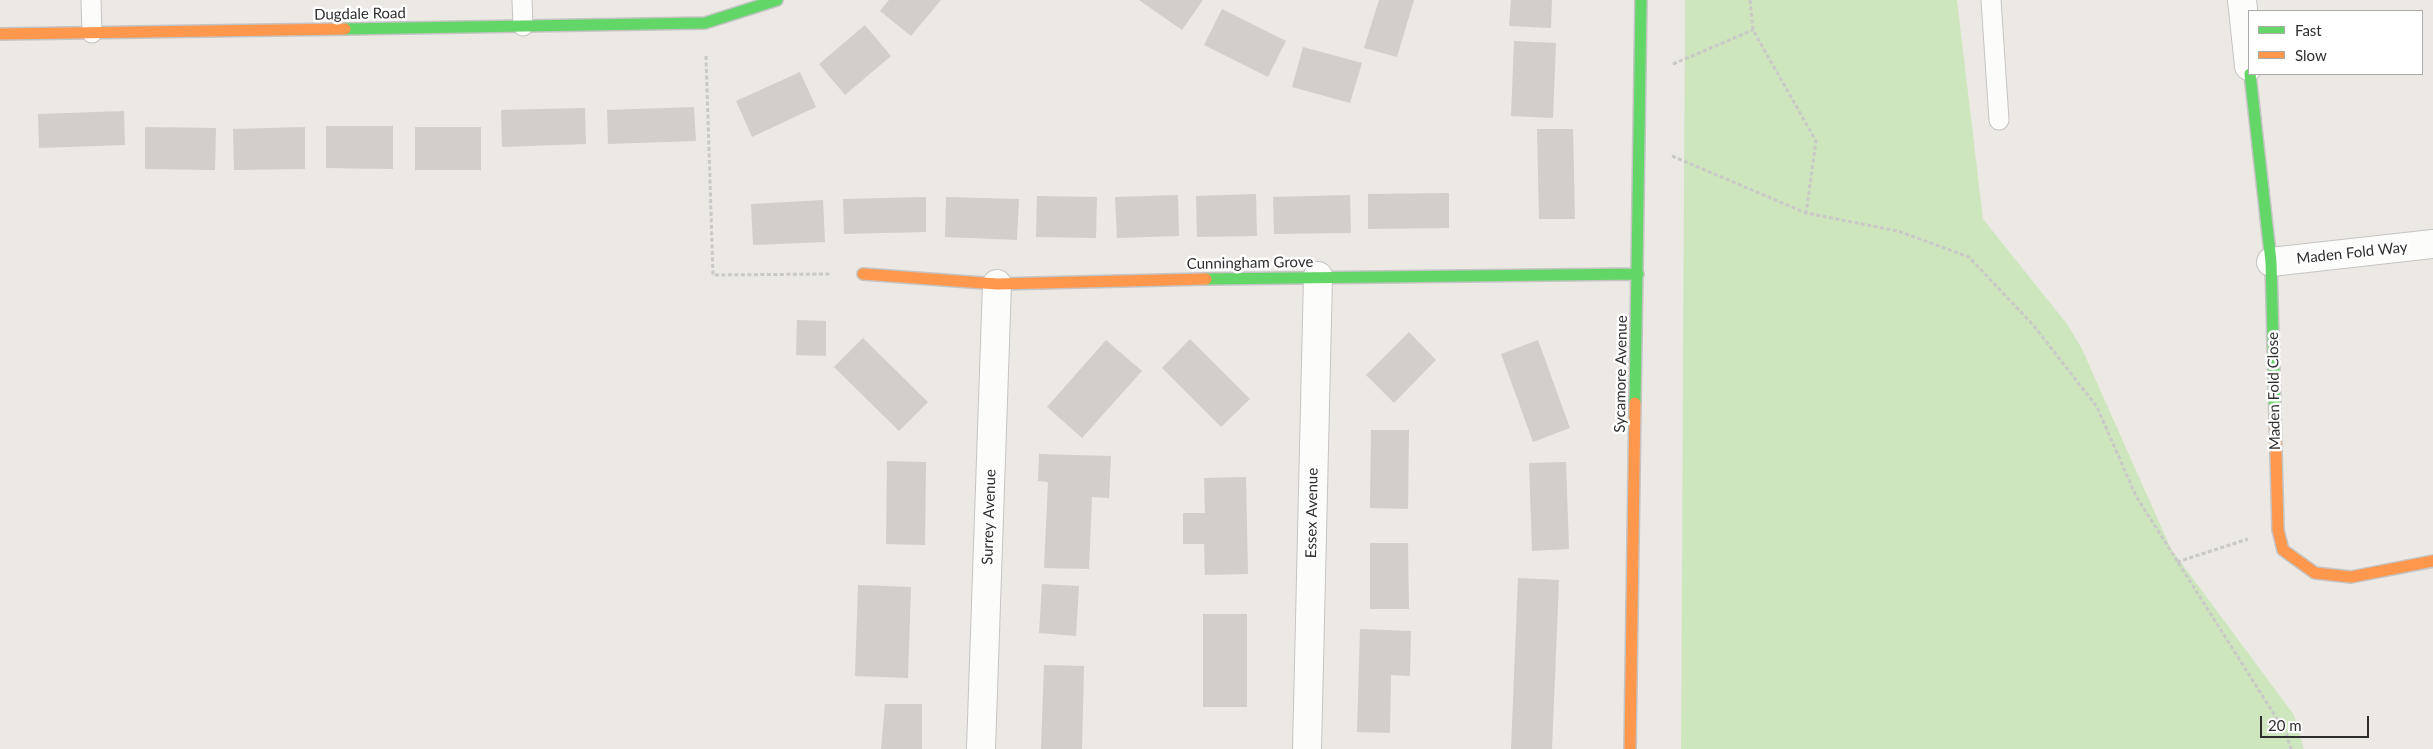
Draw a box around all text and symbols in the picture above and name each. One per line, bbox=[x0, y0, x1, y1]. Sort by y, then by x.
street label: Dugdale Road bbox=[314, 4, 406, 24]
legend bbox=[2248, 10, 2423, 75]
text: Fast bbox=[2295, 21, 2322, 39]
text: Slow bbox=[2295, 46, 2327, 64]
street label: Maden Fold Way bbox=[2296, 238, 2408, 268]
street label: Cunningham Grove bbox=[1187, 253, 1313, 273]
street label: Sycamore Avenue bbox=[1611, 315, 1631, 433]
street label: Maden Fold Close bbox=[2264, 332, 2284, 450]
street label: Essex Avenue bbox=[1302, 468, 1322, 558]
street label: Surrey Avenue bbox=[978, 469, 1000, 565]
scale bar bbox=[2263, 706, 2372, 738]
text: 20 m bbox=[2268, 716, 2302, 734]

